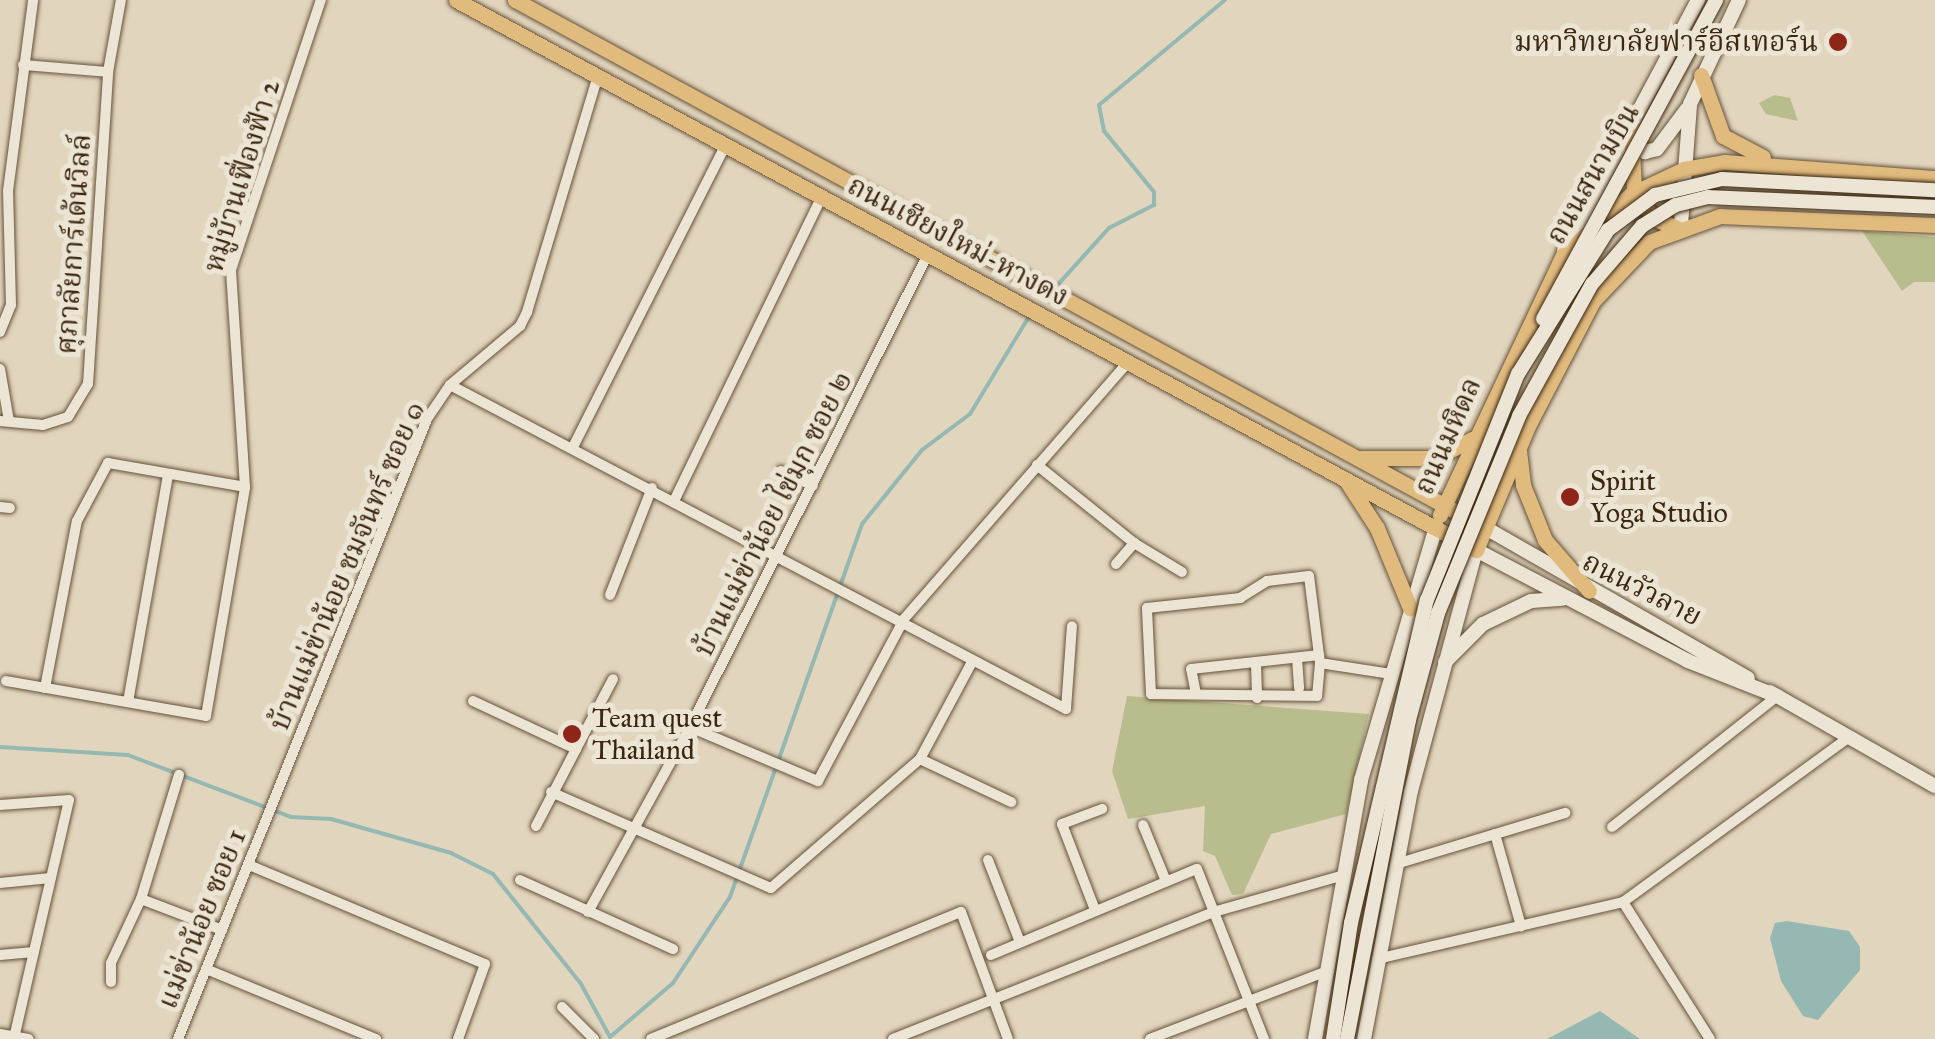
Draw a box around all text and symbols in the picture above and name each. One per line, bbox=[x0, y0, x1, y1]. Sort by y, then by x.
place label: มหาวิทยาลัยฟาร์อีสเทอร์น bbox=[1514, 25, 1818, 59]
marker: มหาวิทยาลัยฟาร์อีสเทอร์น bbox=[1827, 31, 1849, 53]
street label: หมู่บ้านเฟื่องฟ้า 2 bbox=[197, 76, 287, 276]
street label: ถนนสนามบิน bbox=[1539, 98, 1647, 250]
street label: ศุภาลัยการ์เด้นวิลล์ bbox=[50, 133, 98, 355]
street label: ถนนเชียงใหม่-หางดง bbox=[842, 169, 1074, 313]
street label: บ้านแม่ข่าน้อย ไข่มุก ซอย ๒ bbox=[687, 366, 859, 662]
street label: ถนนมหิดล bbox=[1407, 372, 1489, 500]
street label: บ้านแม่ข่าน้อย ชมจันทร์ ซอย ๑ bbox=[262, 397, 432, 735]
place label: Spirit Yoga Studio bbox=[1590, 464, 1728, 530]
marker: Spirit Yoga Studio bbox=[1559, 486, 1581, 508]
street label: ถนนวัวลาย bbox=[1577, 545, 1707, 633]
place label: Team quest Thailand bbox=[592, 701, 722, 767]
marker: Team quest Thailand bbox=[561, 723, 583, 745]
street label: แม่ข่าน้อย ซอย 1 bbox=[151, 824, 253, 1014]

